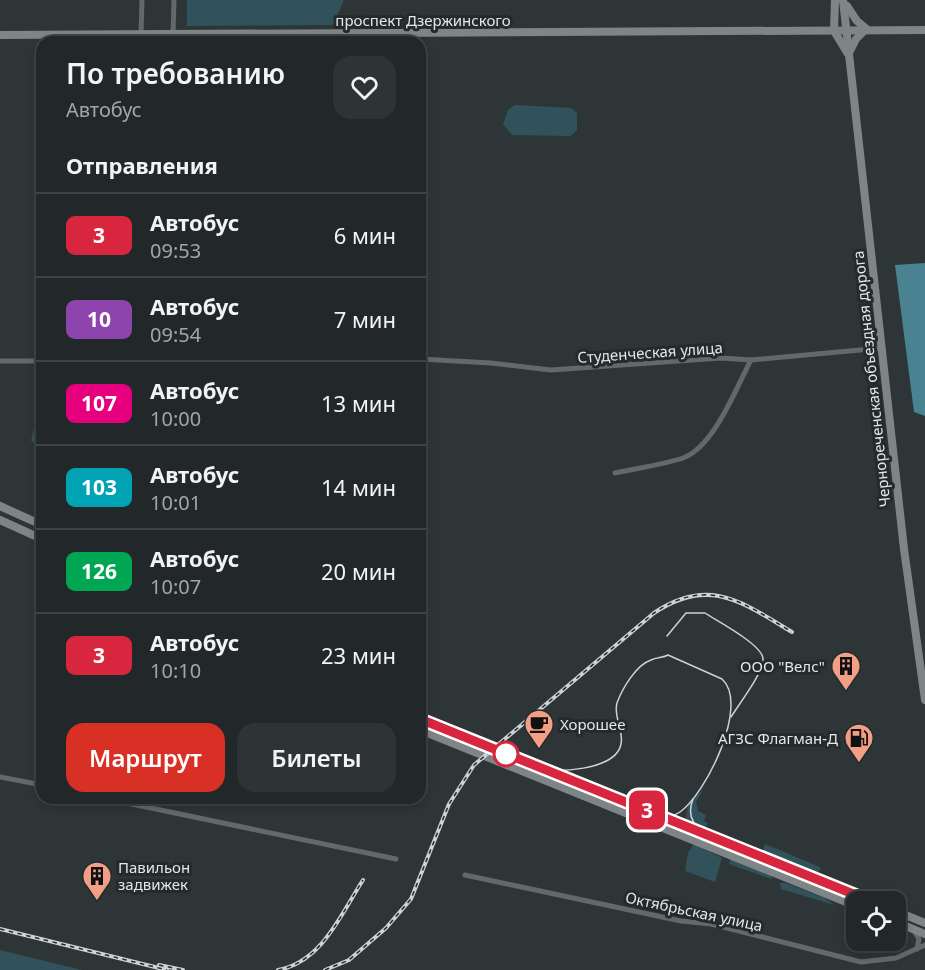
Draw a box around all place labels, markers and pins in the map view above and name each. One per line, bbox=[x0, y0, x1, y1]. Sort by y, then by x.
building icon: ООО "Велс" bbox=[830, 650, 862, 692]
place label: ООО "Велс" bbox=[740, 656, 825, 676]
cafe icon: Хорошее bbox=[523, 708, 555, 750]
place label: Хорошее bbox=[560, 714, 625, 734]
fuel station icon: АГЗС Флагман-Д bbox=[843, 722, 875, 764]
place label: АГЗС Флагман-Д bbox=[718, 728, 838, 748]
unlabelled marker bbox=[493, 741, 519, 767]
place label: Павильон задвижек bbox=[118, 857, 190, 894]
building icon: Павильон задвижек bbox=[81, 860, 113, 902]

